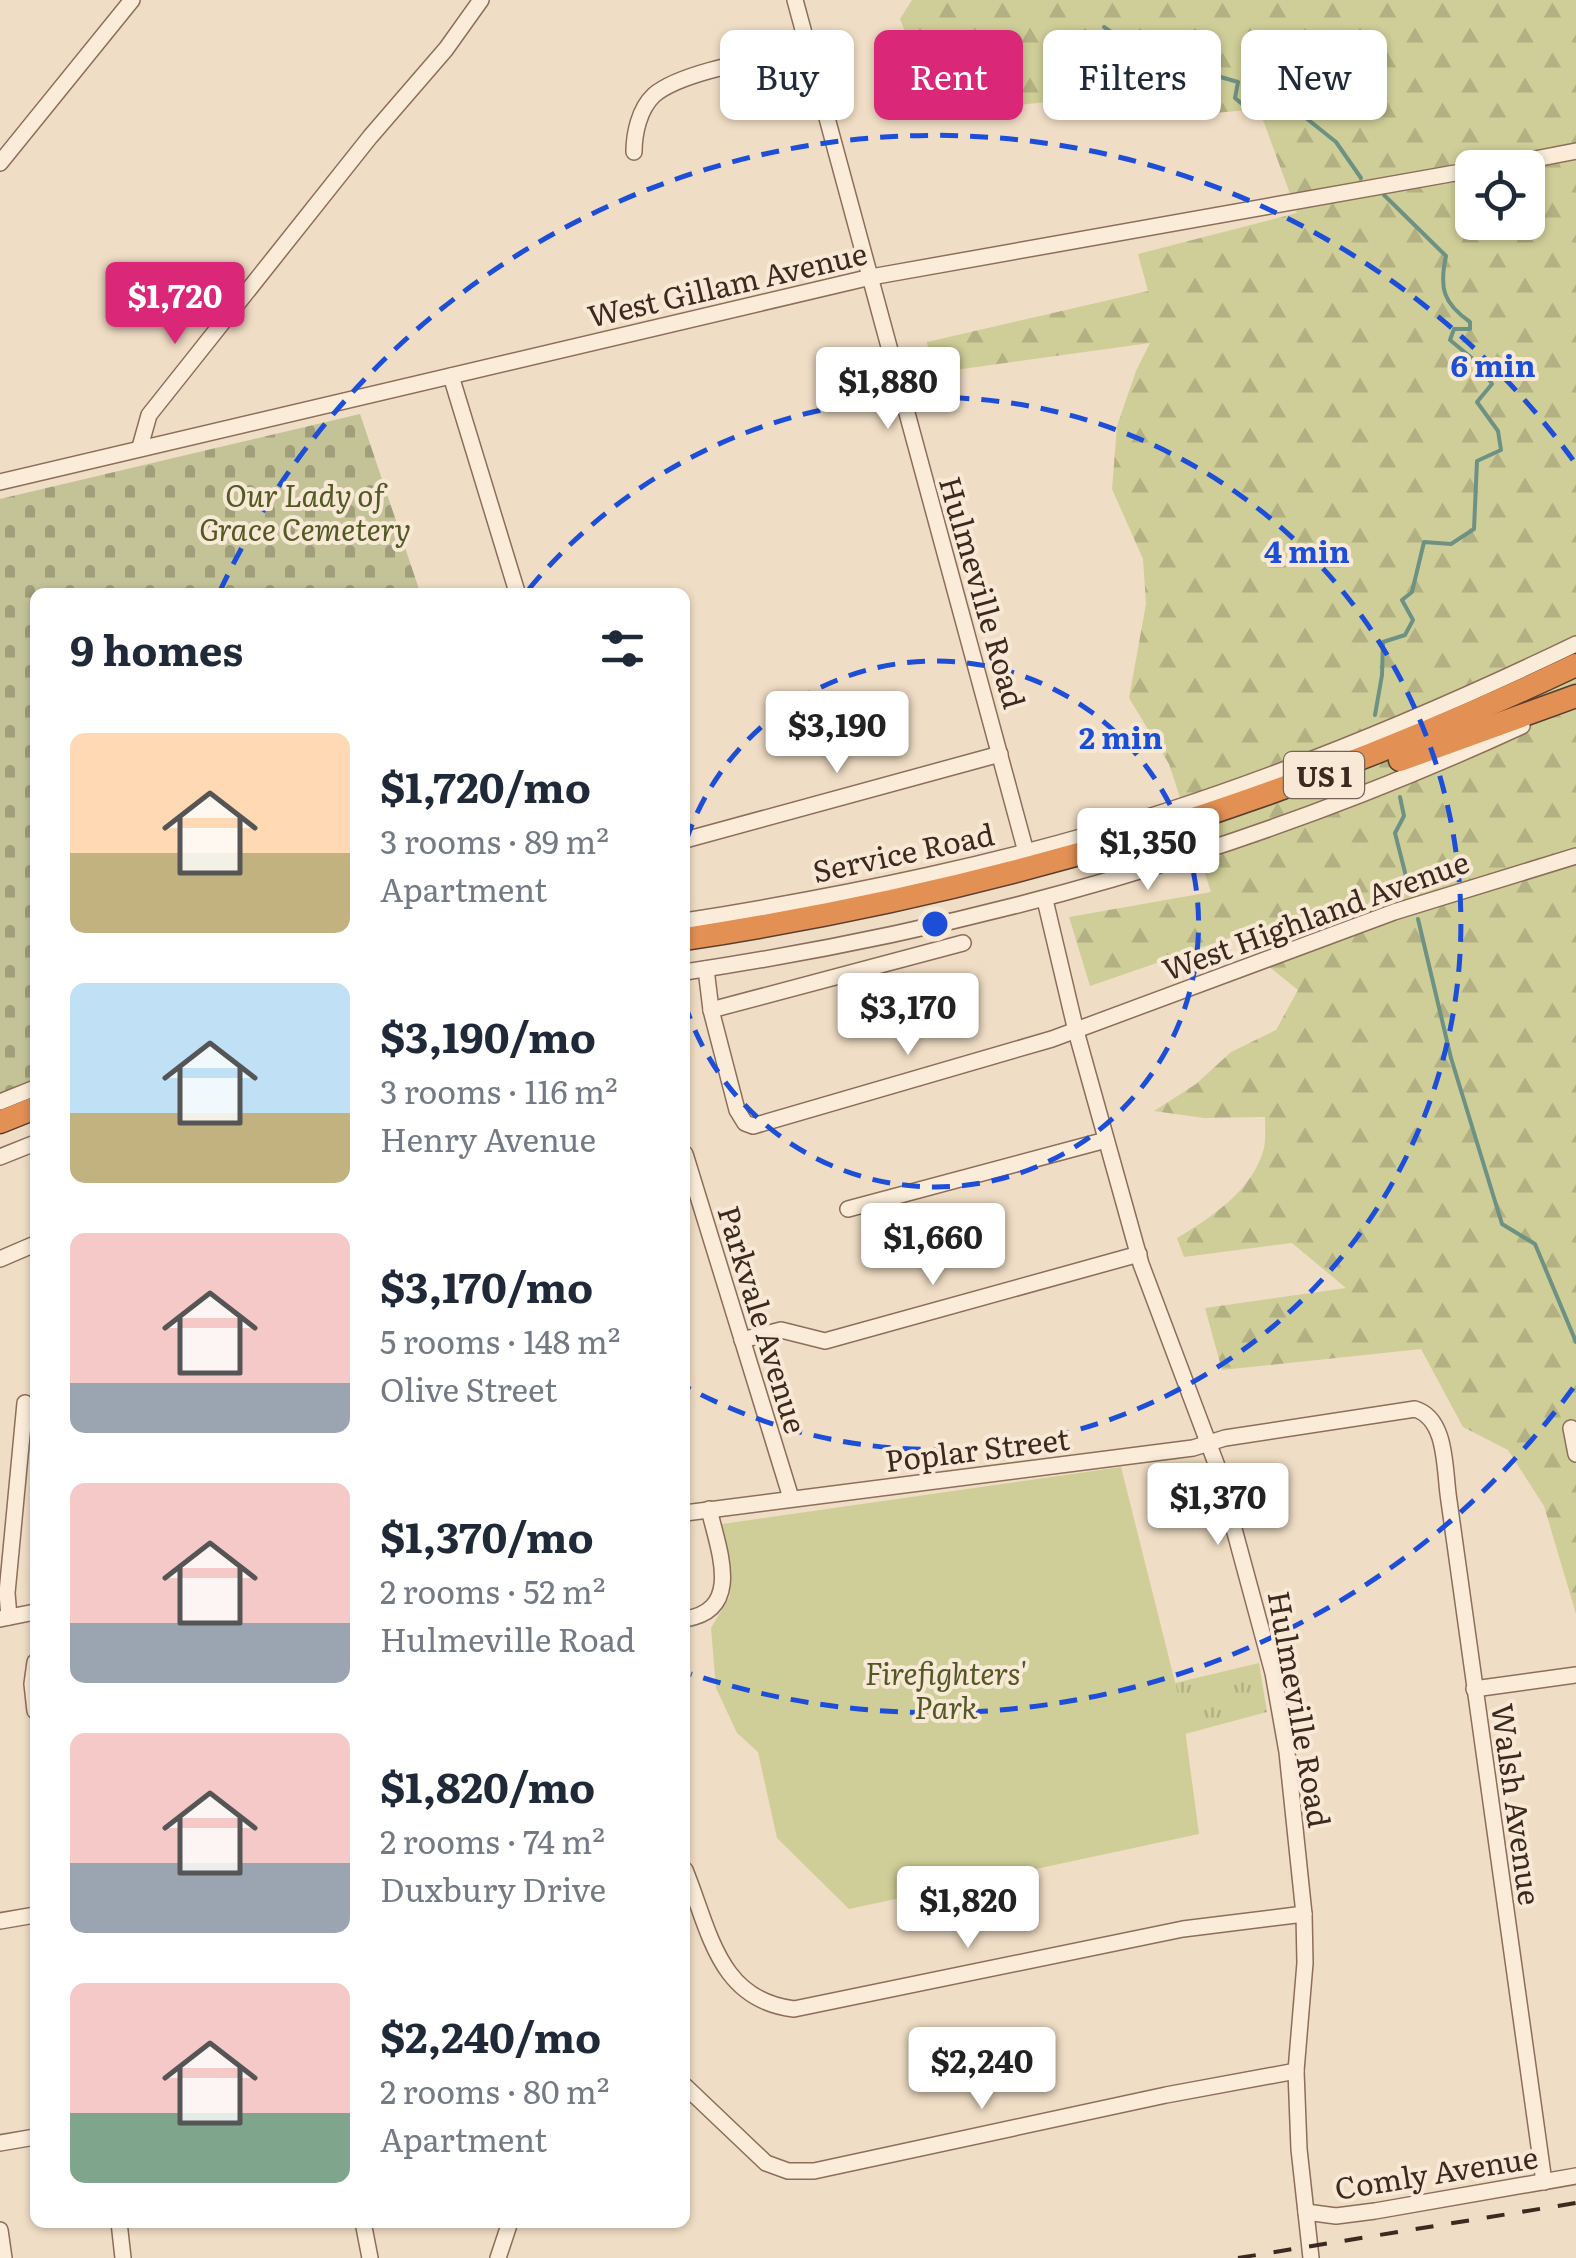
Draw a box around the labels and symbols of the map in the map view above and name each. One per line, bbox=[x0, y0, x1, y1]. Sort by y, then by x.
street label: West Gillam Avenue bbox=[583, 229, 871, 337]
pin: $1,720 bbox=[94, 262, 256, 347]
text: 6 min bbox=[1450, 342, 1536, 386]
pin: $1,880 bbox=[807, 347, 969, 432]
street label: Hulmeville Road bbox=[930, 471, 1038, 713]
park label: Our Lady of Grace Cemetery bbox=[199, 472, 411, 550]
text: 4 min bbox=[1264, 528, 1350, 572]
pin: $3,190 bbox=[756, 691, 918, 776]
text: 2 min bbox=[1079, 714, 1163, 758]
road number: US 1 bbox=[1284, 752, 1364, 798]
pin: $1,350 bbox=[1067, 808, 1229, 893]
street label: Service Road bbox=[808, 810, 998, 892]
street label: West Highland Avenue bbox=[1156, 838, 1474, 990]
centre of rings bbox=[917, 906, 953, 942]
pin: $3,170 bbox=[827, 973, 989, 1058]
street label: Parkvale Avenue bbox=[708, 1200, 820, 1438]
pin: $1,660 bbox=[852, 1203, 1014, 1288]
street label: Poplar Street bbox=[882, 1415, 1072, 1481]
pin: $1,370 bbox=[1137, 1463, 1299, 1548]
street label: Hulmeville Road bbox=[1259, 1587, 1343, 1831]
park label: Firefighters' Park bbox=[865, 1650, 1027, 1728]
street label: Walsh Avenue bbox=[1482, 1700, 1554, 1908]
pin: $1,820 bbox=[887, 1866, 1049, 1951]
pin: $2,240 bbox=[901, 2027, 1063, 2112]
street label: Comly Avenue bbox=[1331, 2133, 1541, 2209]

